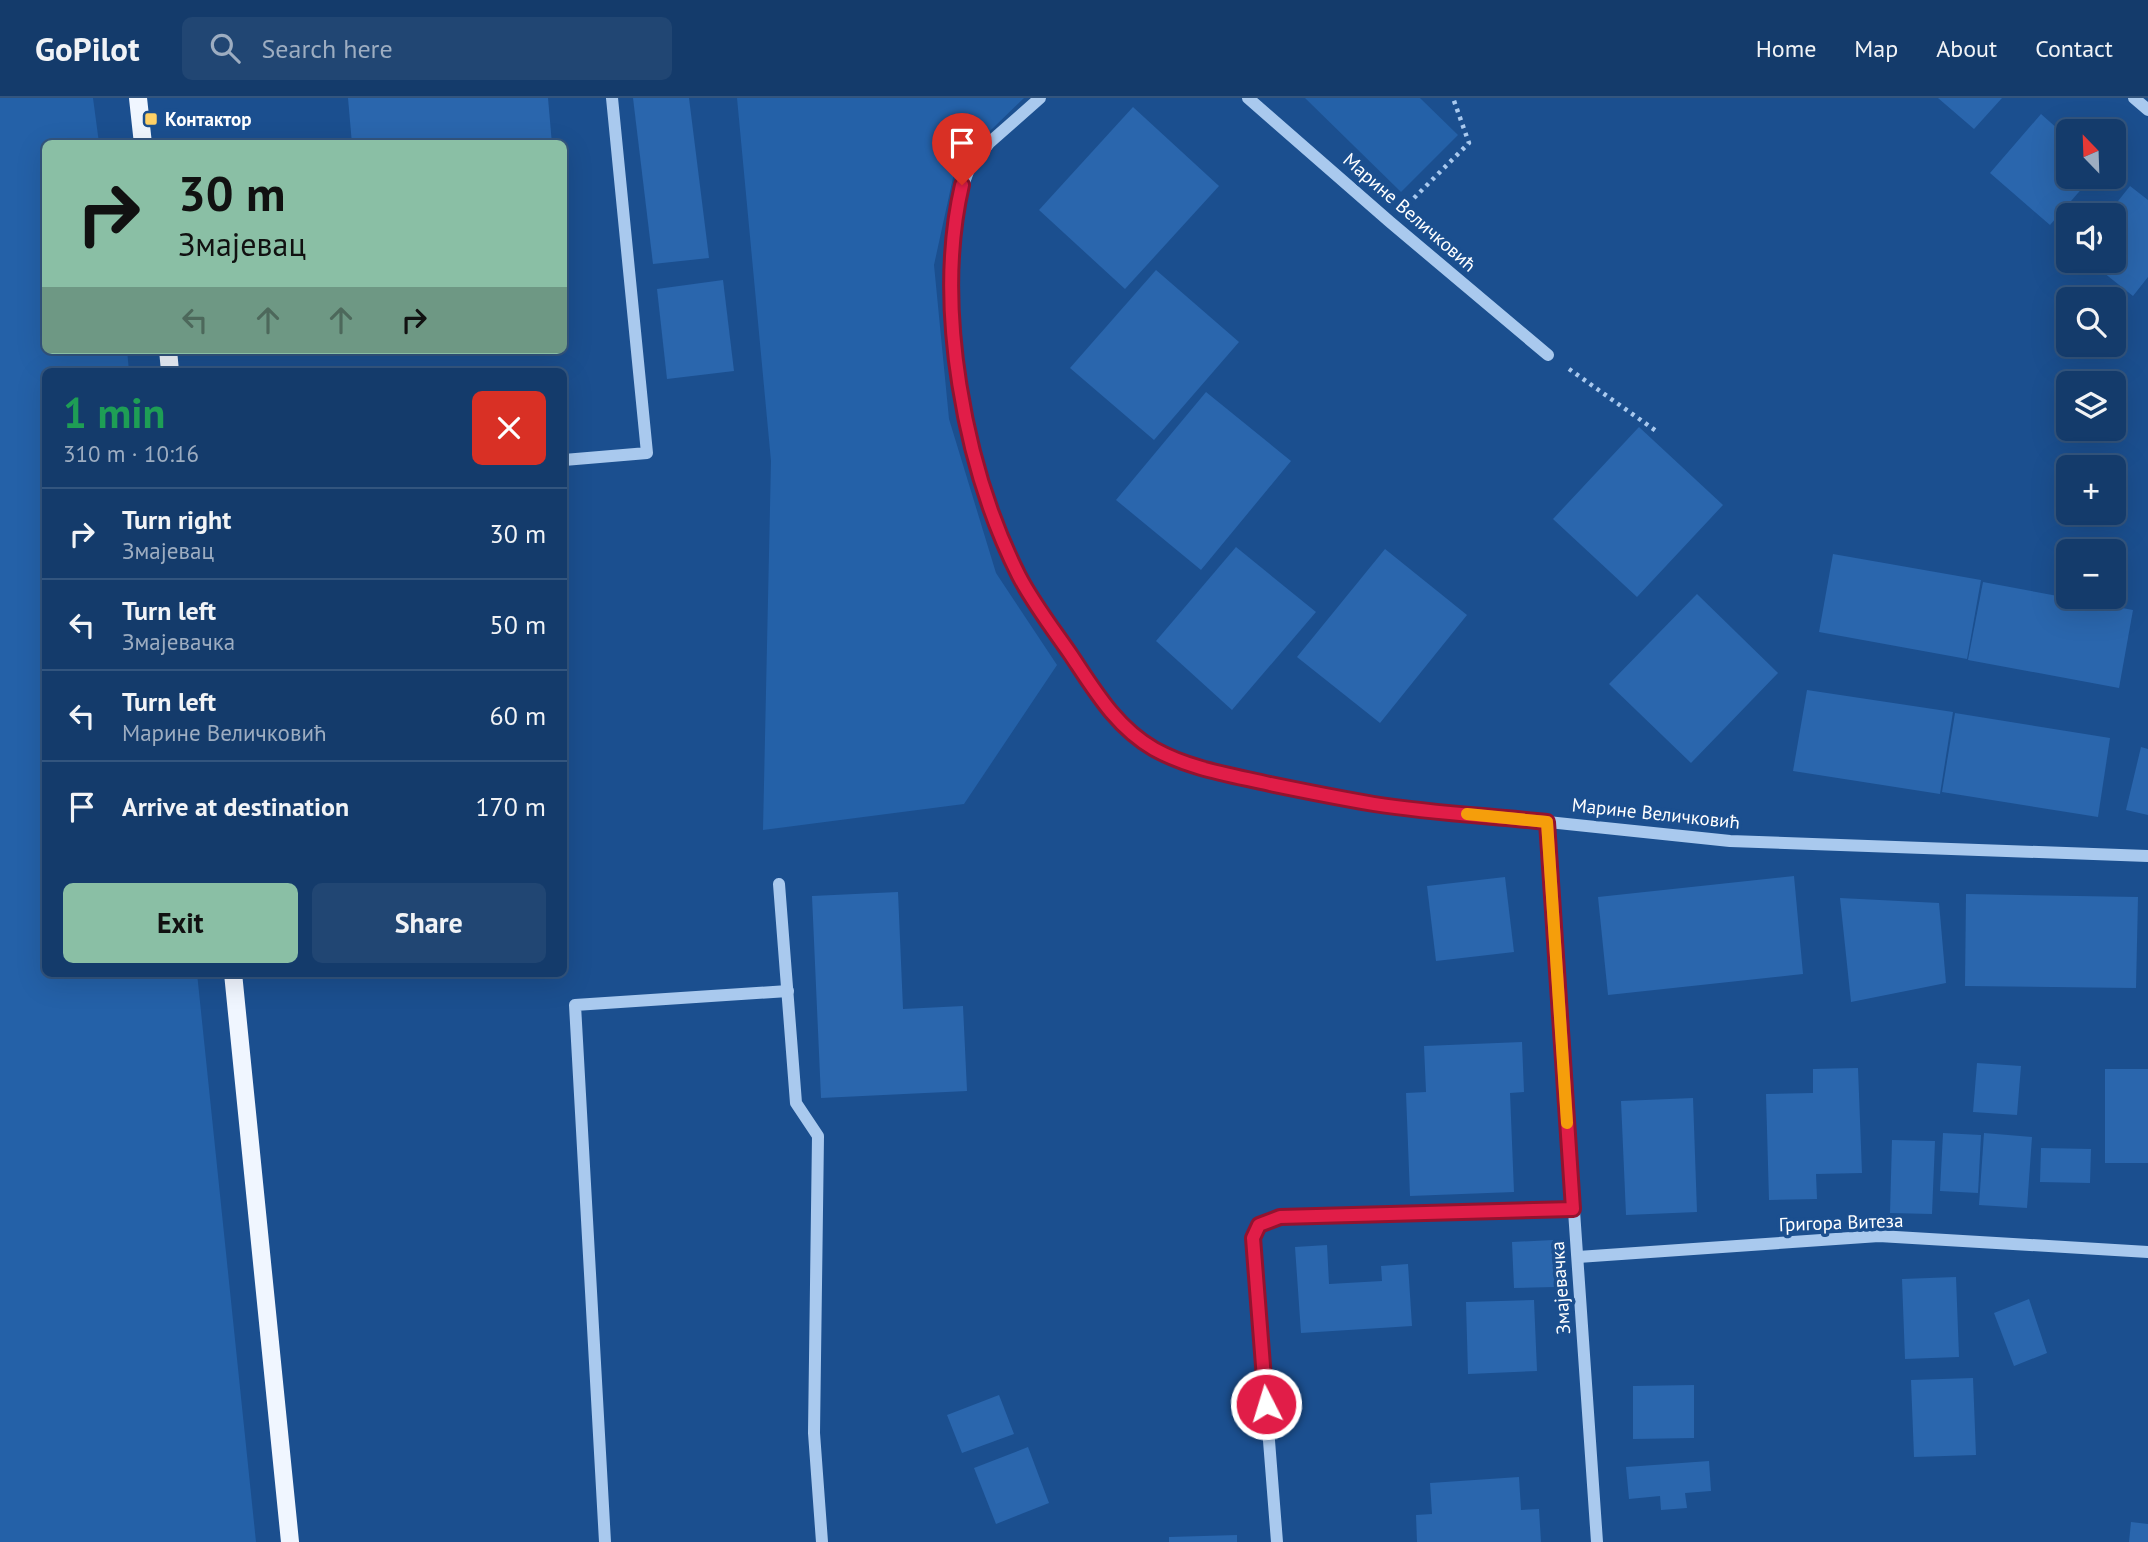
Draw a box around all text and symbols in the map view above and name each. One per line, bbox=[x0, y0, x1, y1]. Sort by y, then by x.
search box bbox=[182, 17, 672, 80]
text: GoPilot bbox=[35, 27, 140, 70]
icon: search bbox=[206, 29, 244, 67]
text: Search here bbox=[262, 32, 393, 65]
text: Home bbox=[1756, 33, 1816, 64]
text: Map bbox=[1854, 33, 1898, 64]
text: About bbox=[1936, 33, 1997, 64]
text: Contact bbox=[2035, 33, 2113, 64]
place label: Контактор bbox=[165, 107, 251, 131]
marker: Контактор bbox=[143, 111, 159, 127]
pin bbox=[932, 113, 992, 185]
north arrow bbox=[2056, 119, 2126, 189]
map controls bbox=[2056, 119, 2126, 609]
icon: arrive bbox=[943, 124, 981, 162]
street label: Марине Величковић bbox=[1338, 148, 1482, 276]
text: 30 m bbox=[178, 161, 285, 225]
icon: right bbox=[63, 168, 154, 259]
button: sound bbox=[2056, 203, 2126, 273]
text: Змајевац bbox=[178, 223, 306, 265]
button: search bbox=[2056, 287, 2126, 357]
icon: left bbox=[176, 301, 214, 339]
icon: ahead bbox=[249, 301, 287, 339]
icon: ahead bbox=[322, 301, 360, 339]
icon: right bbox=[395, 301, 433, 339]
button: layers bbox=[2056, 371, 2126, 441]
text: 1 min bbox=[63, 385, 165, 440]
button: close bbox=[472, 391, 546, 465]
text: 310 m · 10:16 bbox=[63, 439, 199, 468]
button: + bbox=[2056, 455, 2126, 525]
text: Turn right bbox=[122, 503, 231, 536]
icon: right bbox=[63, 515, 101, 553]
text: 30 m bbox=[490, 517, 546, 550]
text: Змајевац bbox=[122, 536, 214, 565]
button: − bbox=[2056, 539, 2126, 609]
text: Turn left bbox=[122, 594, 216, 627]
icon: left bbox=[63, 606, 101, 644]
text: 50 m bbox=[490, 608, 546, 641]
text: Змајевачка bbox=[122, 627, 235, 656]
text: Turn left bbox=[122, 685, 216, 718]
icon: left bbox=[63, 697, 101, 735]
text: 60 m bbox=[490, 699, 546, 732]
text: Марине Величковић bbox=[122, 718, 327, 747]
icon: arrive bbox=[63, 788, 101, 826]
text: Arrive at destination bbox=[122, 790, 349, 823]
text: 170 m bbox=[475, 790, 546, 823]
street label: Марине Величковић bbox=[1571, 792, 1741, 834]
button: Exit bbox=[63, 883, 298, 963]
button: Share bbox=[312, 883, 546, 963]
street label: Григора Витеза bbox=[1778, 1208, 1904, 1236]
street label: Змајевачка bbox=[1545, 1241, 1575, 1335]
position arrow bbox=[1229, 1367, 1303, 1441]

